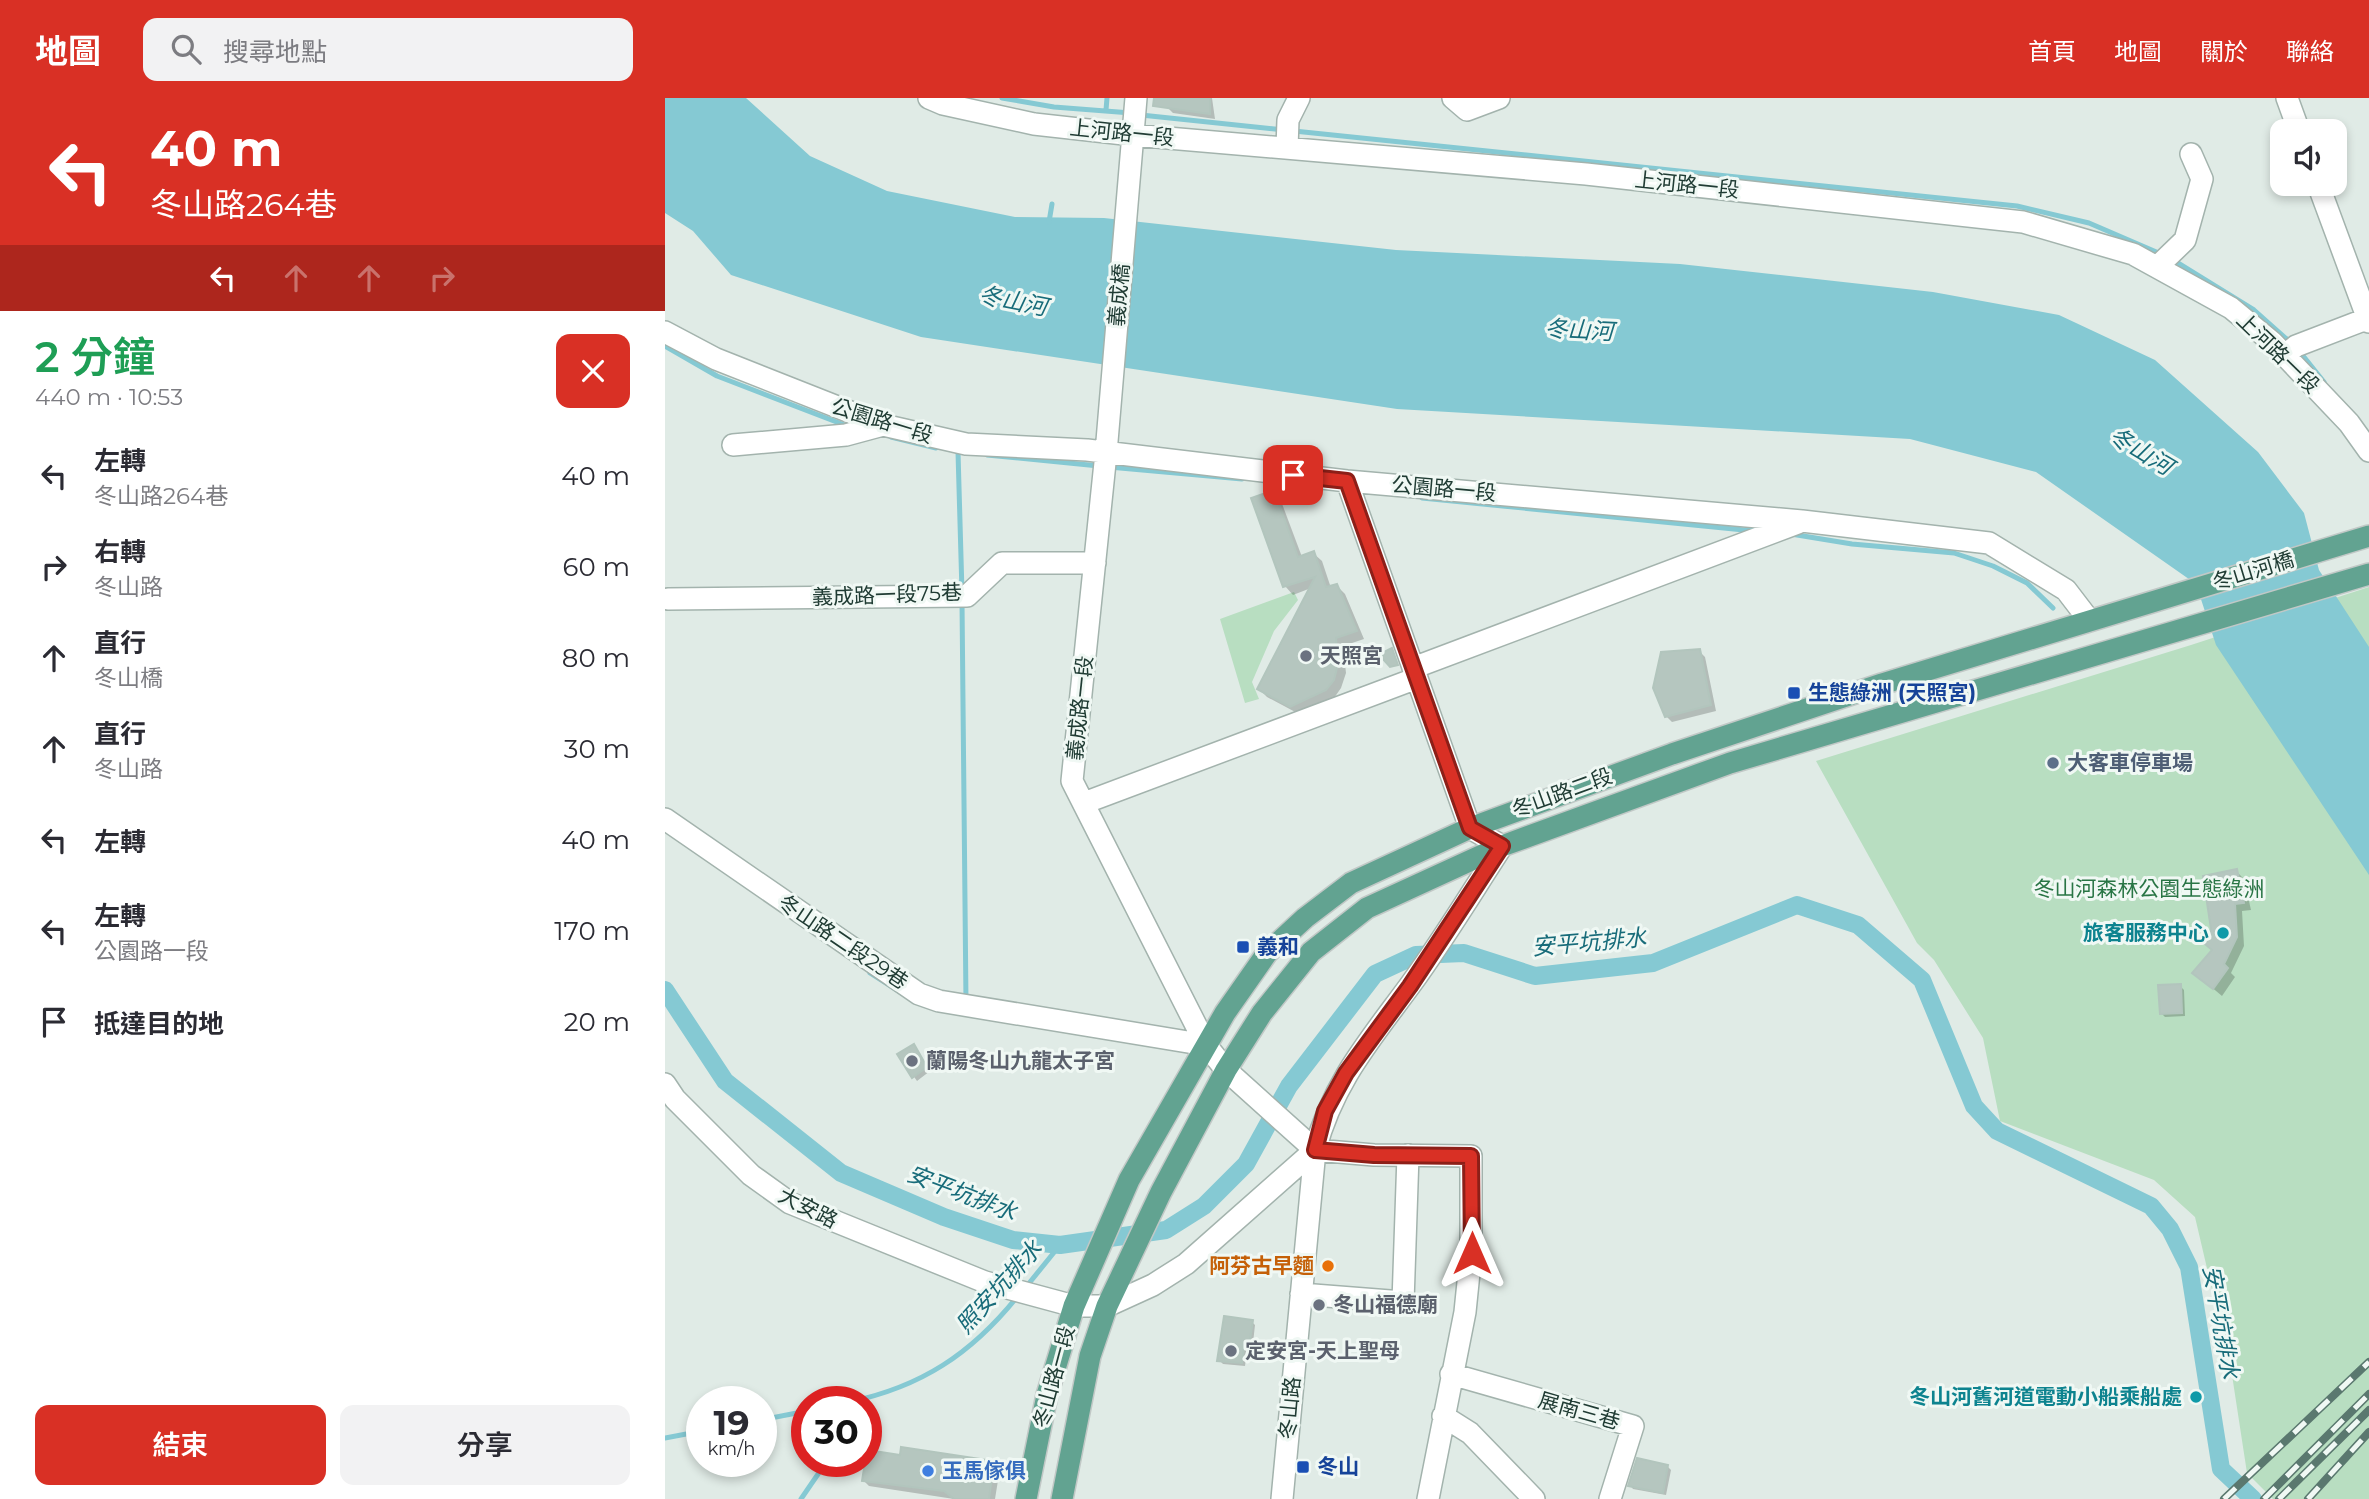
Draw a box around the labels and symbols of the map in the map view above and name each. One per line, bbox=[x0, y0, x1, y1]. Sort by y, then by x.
street label: 上河路一段 bbox=[1069, 115, 1176, 150]
street label: 上河路一段 bbox=[1634, 167, 1741, 202]
street label: 義成橋 bbox=[1103, 262, 1134, 327]
water label: 冬山河 bbox=[976, 281, 1053, 322]
street label: 上河路一段 bbox=[2232, 307, 2325, 398]
water label: 冬山河 bbox=[1544, 314, 1618, 346]
street label: 公園路一段 bbox=[828, 393, 936, 448]
water label: 冬山河 bbox=[2104, 421, 2181, 483]
pin bbox=[1263, 445, 1323, 505]
street label: 公園路一段 bbox=[1391, 471, 1497, 506]
street label: 冬山河橋 bbox=[2209, 546, 2297, 595]
street label: 義成路一段75巷 bbox=[812, 579, 962, 610]
place label: 天照宮 bbox=[1320, 643, 1383, 668]
marker: 天照宮 bbox=[1298, 648, 1314, 664]
street label: 義成路一段 bbox=[1062, 654, 1097, 761]
place label: 生態綠洲 (天照宮) bbox=[1808, 680, 1976, 705]
marker: 生態綠洲 (天照宮) bbox=[1786, 685, 1802, 701]
place label: 大客車停車場 bbox=[2067, 750, 2193, 775]
marker: 大客車停車場 bbox=[2045, 755, 2061, 771]
street label: 冬山路二段 bbox=[1508, 763, 1615, 822]
park label: 冬山河森林公園生態綠洲 bbox=[2034, 876, 2265, 901]
street label: 冬山路二段29巷 bbox=[774, 889, 913, 994]
place label: 旅客服務中心 bbox=[2083, 920, 2209, 945]
water label: 安平坑排水 bbox=[1530, 923, 1648, 961]
marker: 旅客服務中心 bbox=[2215, 925, 2231, 941]
place label: 義和 bbox=[1257, 934, 1299, 959]
marker: 義和 bbox=[1235, 939, 1251, 955]
place label: 蘭陽冬山九龍太子宮 bbox=[926, 1048, 1115, 1073]
marker: 蘭陽冬山九龍太子宮 bbox=[904, 1053, 920, 1069]
water label: 安平坑排水 bbox=[903, 1159, 1022, 1227]
street label: 大安路 bbox=[774, 1182, 842, 1233]
position arrow bbox=[1435, 1216, 1509, 1290]
water label: 照安坑排水 bbox=[950, 1234, 1049, 1339]
place label: 阿芬古早麵 bbox=[1209, 1253, 1314, 1278]
marker: 阿芬古早麵 bbox=[1320, 1258, 1336, 1274]
water label: 安平坑排水 bbox=[2197, 1263, 2245, 1382]
place label: 冬山福德廟 bbox=[1333, 1292, 1438, 1317]
marker: 冬山福德廟 bbox=[1311, 1297, 1327, 1313]
street label: 冬山路一段 bbox=[1028, 1323, 1079, 1431]
place label: 定安宮-天上聖母 bbox=[1245, 1338, 1400, 1363]
marker: 定安宮-天上聖母 bbox=[1223, 1343, 1239, 1359]
street label: 冬山路 bbox=[1274, 1375, 1305, 1440]
place label: 冬山河舊河道電動小船乘船處 bbox=[1909, 1384, 2182, 1409]
speed limit sign: 30 bbox=[791, 1386, 882, 1477]
street label: 展南三巷 bbox=[1535, 1387, 1623, 1434]
marker: 冬山河舊河道電動小船乘船處 bbox=[2188, 1389, 2204, 1405]
place label: 冬山 bbox=[1317, 1454, 1359, 1479]
place label: 玉馬傢俱 bbox=[942, 1458, 1026, 1483]
marker: 冬山 bbox=[1295, 1459, 1311, 1475]
marker: 玉馬傢俱 bbox=[920, 1463, 936, 1479]

